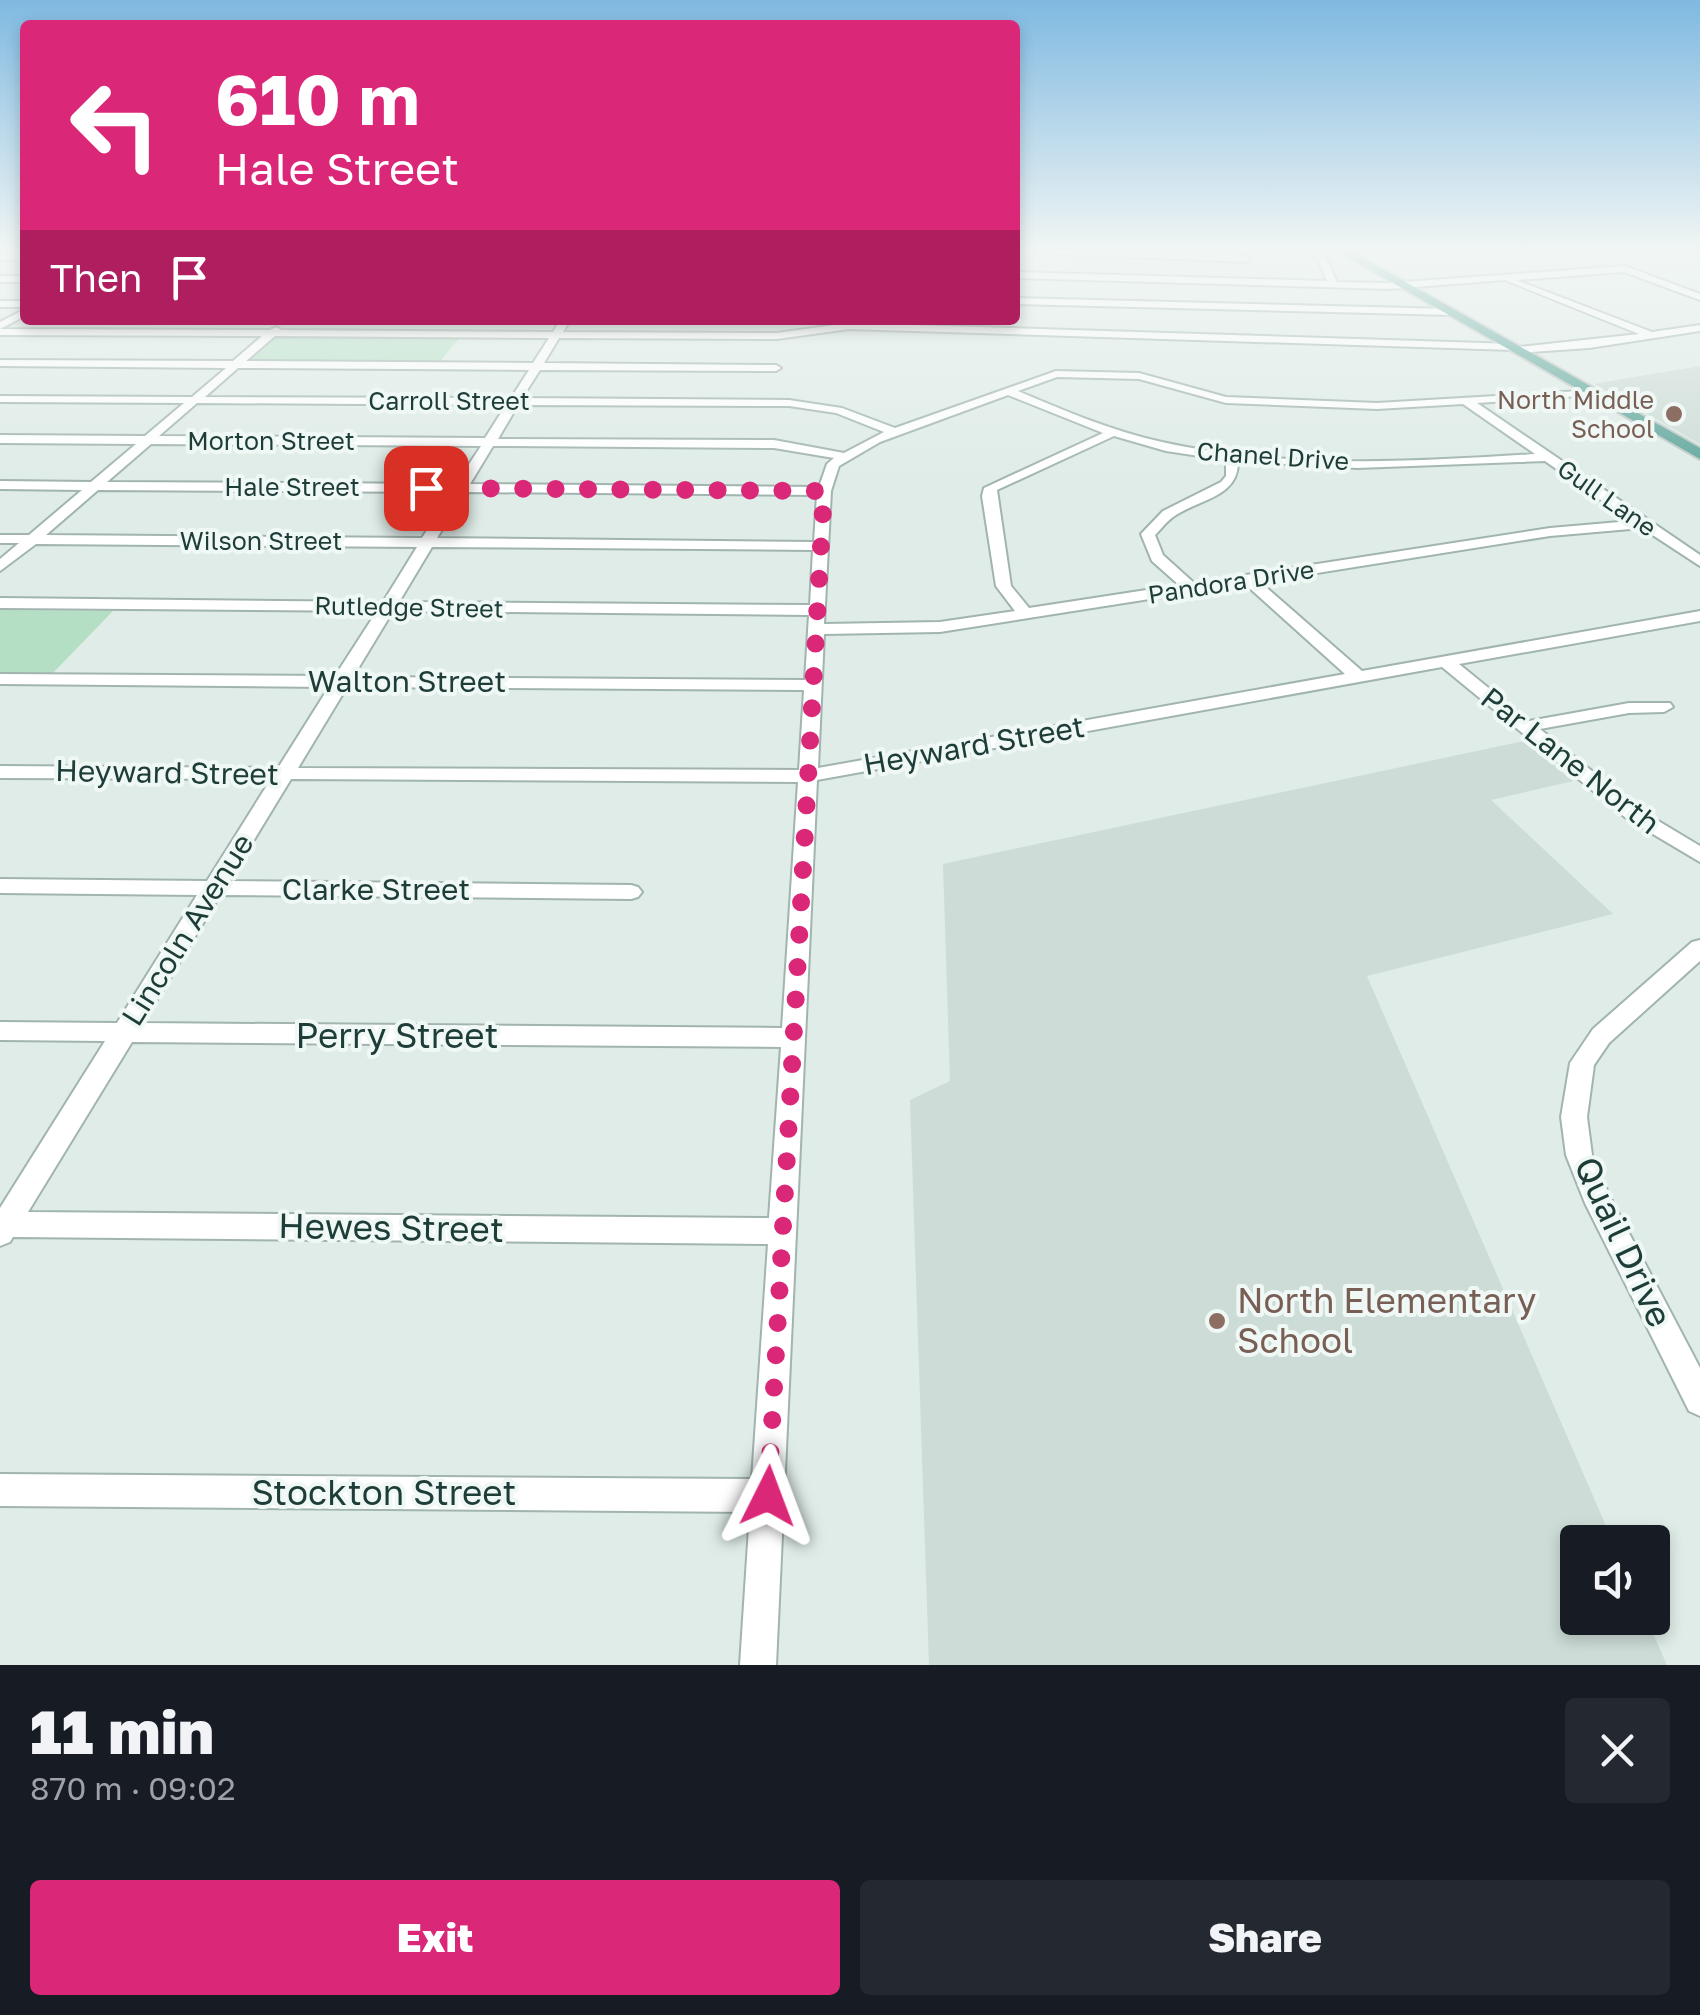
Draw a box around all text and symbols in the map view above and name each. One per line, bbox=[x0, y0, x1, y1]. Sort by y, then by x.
text: 610 m bbox=[215, 56, 420, 140]
icon: left bbox=[50, 60, 180, 190]
text: Hale Street bbox=[215, 141, 459, 195]
icon: arrive bbox=[162, 250, 217, 305]
text: Then bbox=[50, 255, 142, 300]
place label: North Middle School bbox=[1497, 384, 1654, 444]
street label: Carroll Street bbox=[368, 385, 530, 416]
marker: North Middle School bbox=[1663, 403, 1685, 425]
street label: Morton Street bbox=[187, 425, 355, 456]
street label: Chanel Drive bbox=[1196, 435, 1350, 476]
pin bbox=[384, 446, 469, 531]
street label: Gull Lane bbox=[1552, 452, 1663, 543]
icon: arrive bbox=[399, 461, 454, 516]
street label: Hale Street bbox=[224, 471, 360, 502]
street label: Wilson Street bbox=[180, 525, 342, 556]
street label: Pandora Drive bbox=[1146, 553, 1316, 610]
street label: Rutledge Street bbox=[314, 589, 504, 624]
street label: Walton Street bbox=[308, 663, 506, 699]
street label: Par Lane North bbox=[1474, 679, 1667, 841]
street label: Heyward Street bbox=[860, 708, 1087, 782]
street label: Heyward Street bbox=[55, 752, 279, 792]
street label: Lincoln Avenue bbox=[114, 827, 261, 1032]
street label: Clarke Street bbox=[282, 871, 470, 907]
street label: Perry Street bbox=[295, 1014, 499, 1056]
street label: Quail Drive bbox=[1566, 1150, 1682, 1333]
street label: Hewes Street bbox=[278, 1204, 504, 1250]
place label: North Elementary School bbox=[1237, 1279, 1536, 1361]
marker: North Elementary School bbox=[1206, 1310, 1228, 1332]
position arrow bbox=[716, 1444, 820, 1548]
street label: Stockton Street bbox=[251, 1471, 517, 1513]
map controls bbox=[1560, 1525, 1670, 1635]
button: sound bbox=[1560, 1525, 1670, 1635]
text: 11 min bbox=[30, 1695, 214, 1767]
button: close bbox=[1565, 1698, 1670, 1803]
text: 870 m · 09:02 bbox=[30, 1769, 235, 1807]
button: Exit bbox=[30, 1880, 840, 1995]
button: Share bbox=[860, 1880, 1670, 1995]

